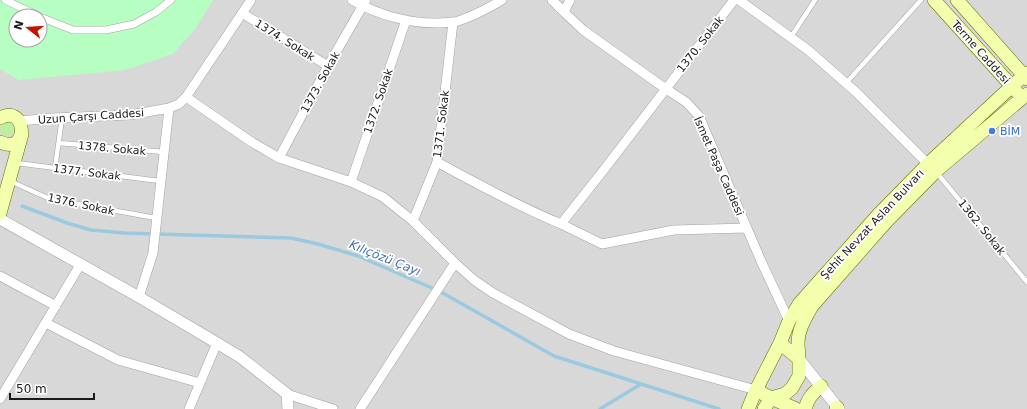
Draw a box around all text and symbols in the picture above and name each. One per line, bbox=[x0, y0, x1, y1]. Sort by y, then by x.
north arrow bbox=[8, 8, 48, 48]
street label: 1370. Sokak bbox=[674, 13, 727, 75]
street label: 1374. Sokak bbox=[252, 17, 318, 64]
street label: Terme Caddesi bbox=[948, 17, 1013, 87]
text: N bbox=[11, 19, 26, 32]
street label: 1373. Sokak bbox=[298, 49, 343, 115]
street label: 1372. Sokak bbox=[361, 66, 396, 135]
street label: 1371. Sokak bbox=[431, 89, 452, 159]
street label: Uzun Çarşı Caddesi bbox=[37, 106, 145, 127]
street label: İsmet Paşa Caddesi bbox=[691, 115, 746, 218]
place label: BİM bbox=[1000, 125, 1020, 138]
marker: BİM bbox=[987, 126, 997, 136]
street label: 1378. Sokak bbox=[78, 139, 147, 158]
street label: 1377. Sokak bbox=[52, 162, 122, 183]
street label: Şehit Nevzat Aslan Bulvarı bbox=[818, 167, 927, 282]
street label: 1376. Sokak bbox=[46, 191, 116, 218]
street label: 1362. Sokak bbox=[955, 197, 1008, 258]
water label: Kılıçözü Çayı bbox=[347, 237, 423, 279]
scale bar bbox=[10, 375, 94, 401]
text: 50 m bbox=[16, 382, 47, 396]

